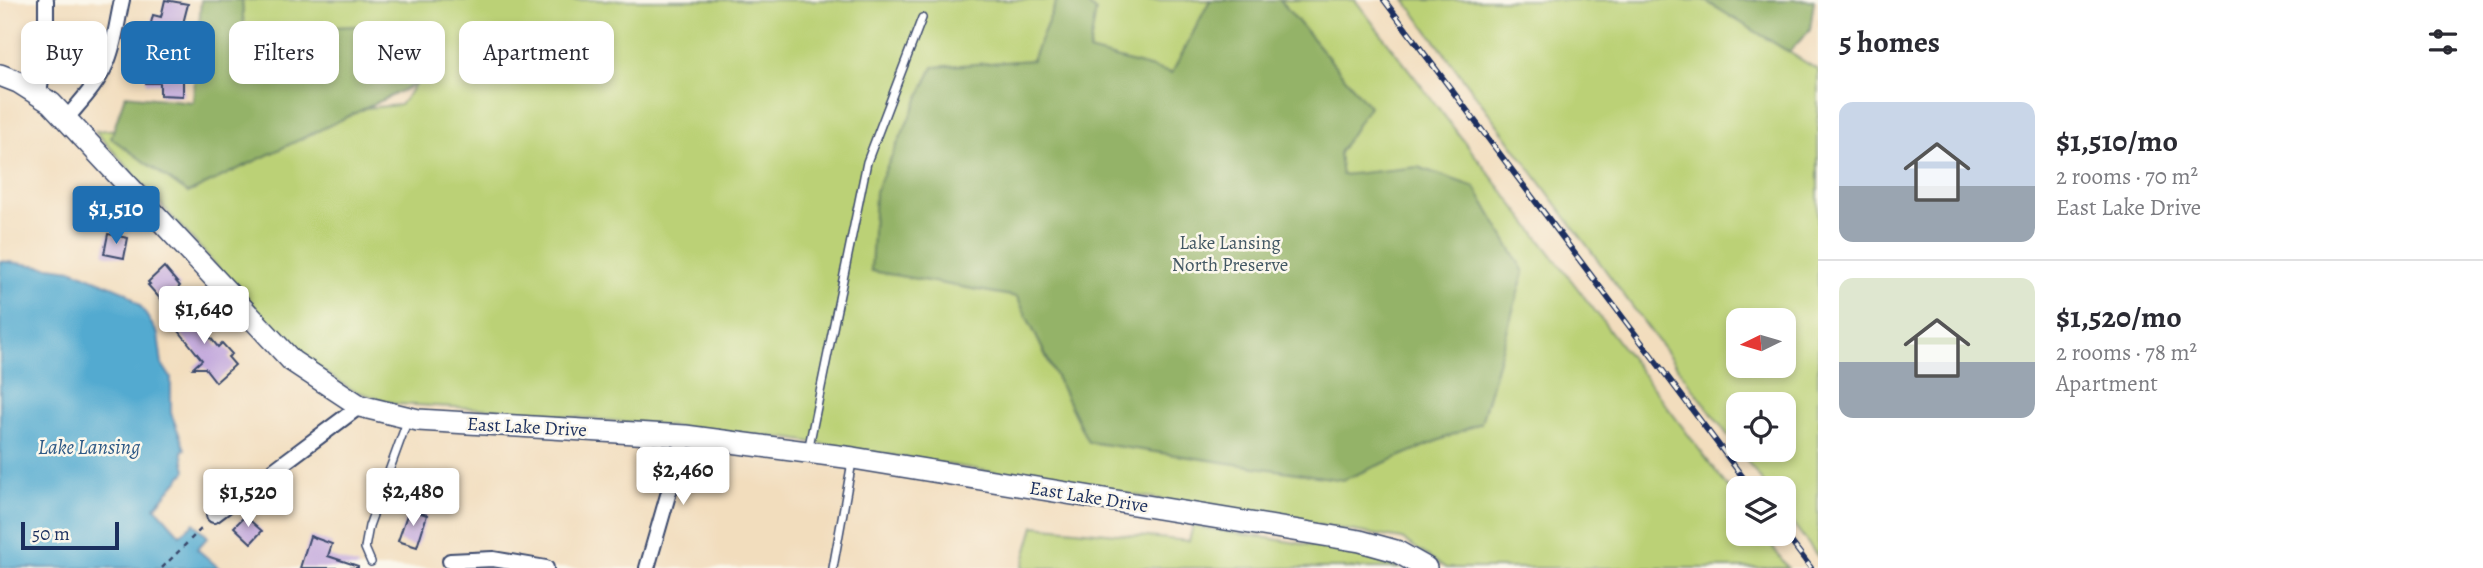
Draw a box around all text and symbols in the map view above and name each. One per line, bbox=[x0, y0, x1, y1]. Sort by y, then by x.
chip: Buy bbox=[21, 21, 107, 84]
chip: Rent bbox=[121, 21, 215, 84]
chip: Filters bbox=[229, 21, 339, 84]
chip: New bbox=[353, 21, 445, 84]
chip: Apartment bbox=[459, 21, 614, 84]
text: 5 homes bbox=[1839, 22, 1940, 62]
icon: filters bbox=[2424, 23, 2462, 61]
text: $1,510/mo bbox=[2056, 121, 2178, 161]
icon: home bbox=[1895, 130, 1979, 214]
text: 2 rooms · 70 m² bbox=[2056, 161, 2198, 192]
pin: $1,510 bbox=[59, 187, 173, 246]
text: East Lake Drive bbox=[2056, 192, 2201, 223]
text: $1,510 bbox=[89, 193, 143, 224]
park label: Lake Lansing North Preserve bbox=[1172, 230, 1288, 278]
pin: $1,640 bbox=[147, 286, 261, 346]
text: $1,640 bbox=[175, 293, 233, 324]
text: $1,520/mo bbox=[2056, 297, 2182, 337]
icon: home bbox=[1895, 306, 1979, 390]
north arrow bbox=[1726, 308, 1796, 378]
map controls bbox=[1726, 308, 1796, 546]
text: 2 rooms · 78 m² bbox=[2056, 337, 2197, 368]
text: Apartment bbox=[2056, 368, 2158, 399]
button: locate bbox=[1726, 392, 1796, 462]
street label: East Lake Drive bbox=[466, 411, 587, 443]
water label: Lake Lansing bbox=[38, 433, 141, 461]
pin: $2,460 bbox=[626, 448, 740, 507]
text: $2,460 bbox=[652, 454, 714, 485]
pin: $2,480 bbox=[356, 468, 470, 528]
pin: $1,520 bbox=[191, 470, 305, 529]
text: $2,480 bbox=[382, 475, 444, 506]
street label: East Lake Drive bbox=[1028, 475, 1150, 519]
text: $1,520 bbox=[219, 476, 277, 507]
button: layers bbox=[1726, 476, 1796, 546]
scale bar bbox=[21, 519, 119, 551]
text: 50 m bbox=[32, 521, 70, 547]

